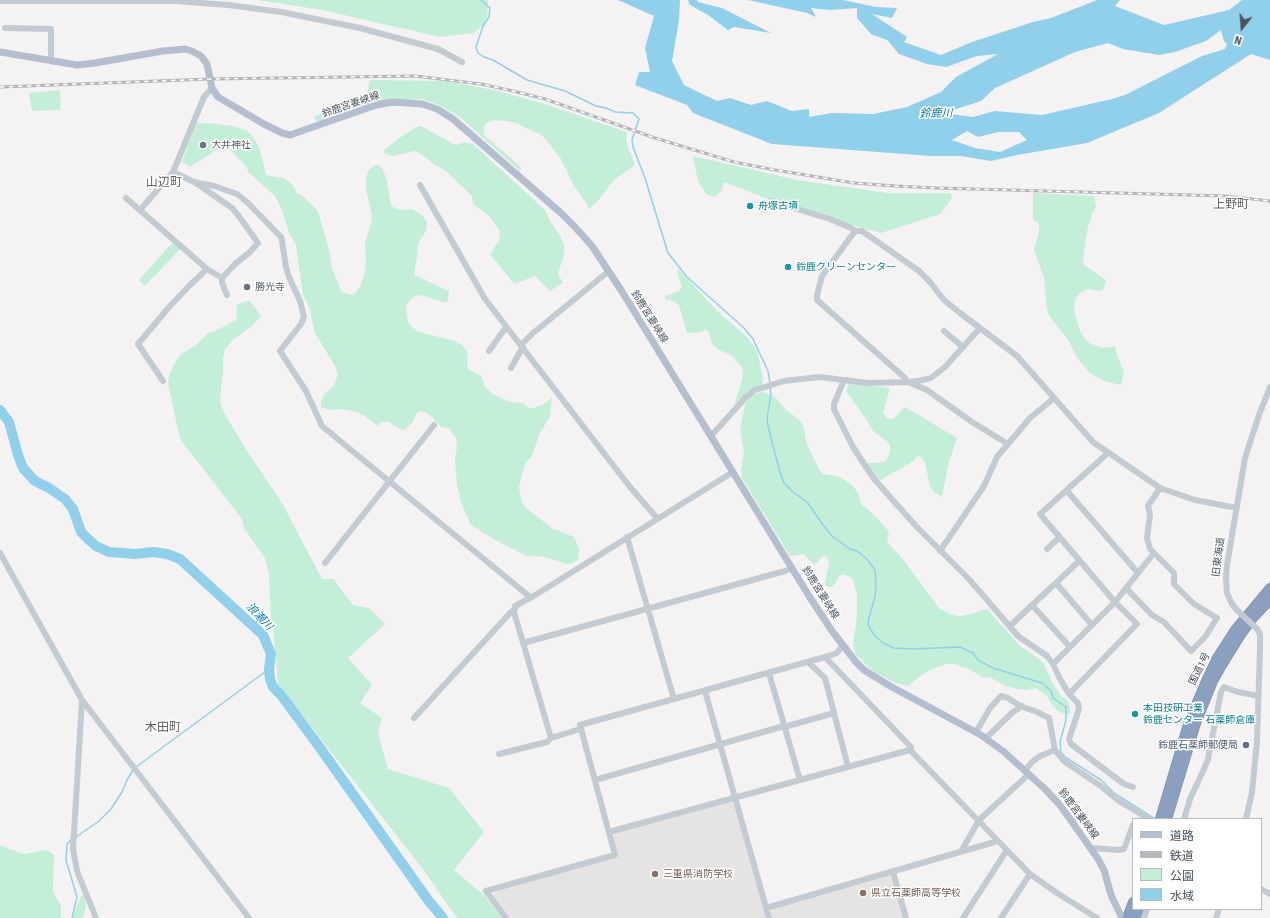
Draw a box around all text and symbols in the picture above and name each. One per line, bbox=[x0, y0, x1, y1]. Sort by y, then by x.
north arrow bbox=[1222, 8, 1262, 48]
text: N bbox=[1233, 33, 1243, 47]
street label: 鈴鹿宮妻峡線 bbox=[321, 90, 381, 120]
water label: 鈴鹿川 bbox=[919, 107, 953, 121]
place label: 大井神社 bbox=[211, 139, 251, 151]
marker: 大井神社 bbox=[198, 140, 208, 150]
district label: 山辺町 bbox=[146, 176, 182, 190]
district label: 上野町 bbox=[1213, 198, 1249, 212]
place label: 舟塚古墳 bbox=[758, 200, 798, 212]
marker: 舟塚古墳 bbox=[745, 201, 755, 211]
place label: 鈴鹿クリーンセンター bbox=[796, 261, 896, 273]
marker: 鈴鹿クリーンセンター bbox=[783, 262, 793, 272]
place label: 勝光寺 bbox=[255, 281, 285, 293]
marker: 勝光寺 bbox=[242, 282, 252, 292]
street label: 鈴鹿宮妻峡線 bbox=[628, 288, 670, 346]
street label: 旧東海道 bbox=[1211, 536, 1227, 578]
street label: 鈴鹿宮妻峡線 bbox=[799, 564, 841, 622]
water label: 浪瀬川 bbox=[243, 601, 275, 633]
street label: 国道1号 bbox=[1187, 651, 1213, 687]
place label: 本田技研工業 鈴鹿センター 石薬師倉庫 bbox=[1143, 702, 1255, 726]
marker: 本田技研工業 鈴鹿センター 石薬師倉庫 bbox=[1130, 709, 1140, 719]
district label: 木田町 bbox=[145, 721, 181, 735]
place label: 鈴鹿石薬師郵便局 bbox=[1158, 739, 1238, 751]
marker: 鈴鹿石薬師郵便局 bbox=[1241, 740, 1251, 750]
street label: 鈴鹿宮妻峡線 bbox=[1055, 786, 1101, 842]
legend bbox=[1132, 818, 1262, 910]
text: 道路 bbox=[1170, 829, 1194, 843]
text: 鉄道 bbox=[1170, 849, 1194, 863]
place label: 三重県消防学校 bbox=[663, 868, 733, 880]
marker: 三重県消防学校 bbox=[650, 869, 660, 879]
text: 公園 bbox=[1170, 869, 1194, 883]
place label: 県立石薬師高等学校 bbox=[871, 887, 961, 899]
marker: 県立石薬師高等学校 bbox=[858, 888, 868, 898]
text: 水域 bbox=[1170, 889, 1194, 903]

